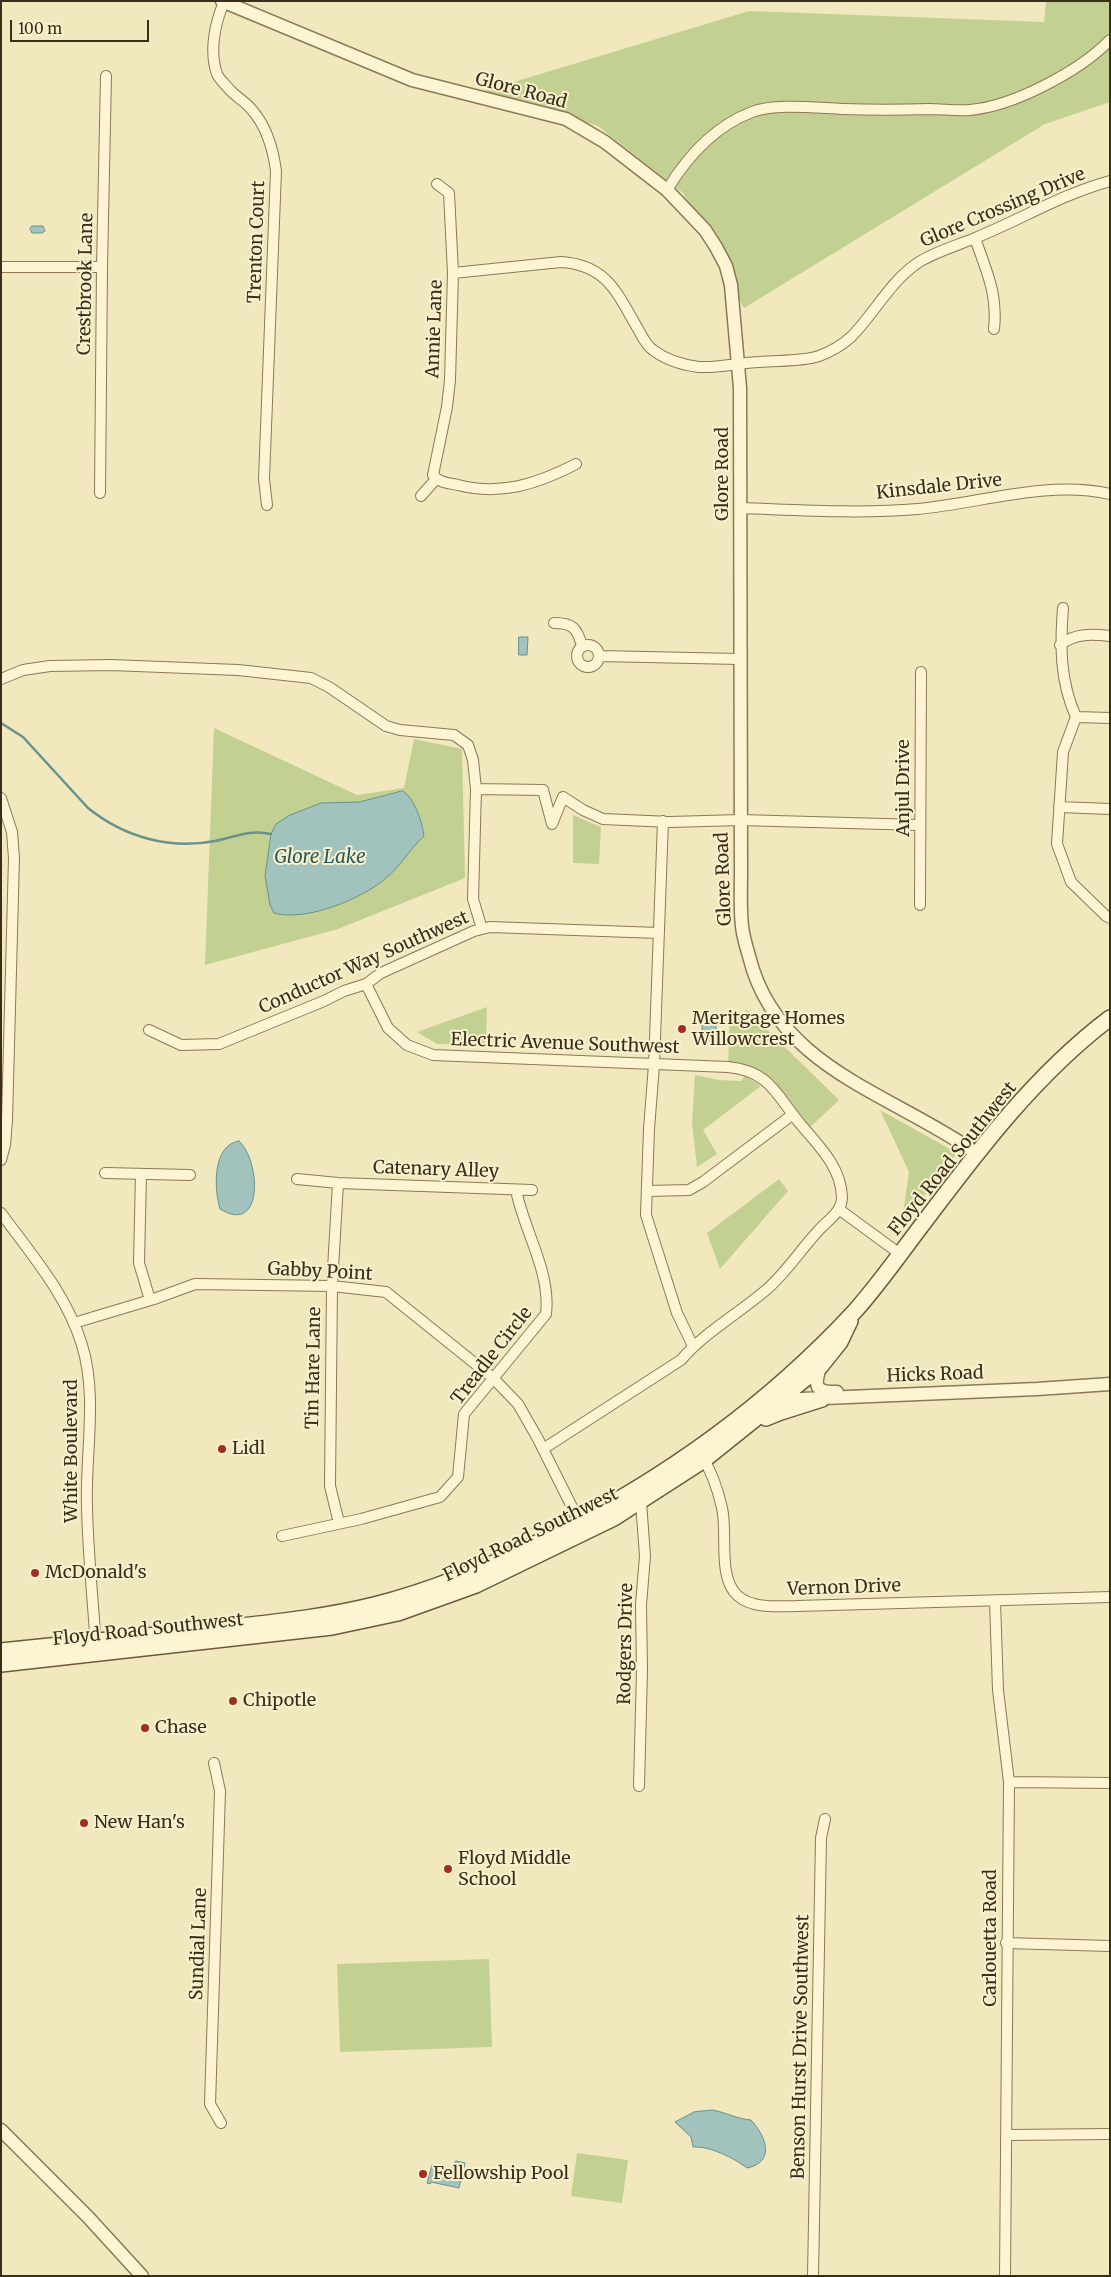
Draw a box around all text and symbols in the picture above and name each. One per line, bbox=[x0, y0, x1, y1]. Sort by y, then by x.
scale bar bbox=[12, 10, 151, 42]
text: 100 m bbox=[18, 19, 62, 38]
street label: Glore Road bbox=[473, 68, 569, 114]
street label: Glore Crossing Drive bbox=[917, 164, 1089, 252]
street label: Trenton Court bbox=[244, 180, 270, 304]
street label: Crestbrook Lane bbox=[74, 213, 98, 355]
street label: Annie Lane bbox=[422, 279, 448, 379]
street label: Glore Road bbox=[712, 427, 734, 521]
street label: Kinsdale Drive bbox=[875, 470, 1003, 504]
street label: Anjul Drive bbox=[893, 739, 915, 837]
street label: Glore Road bbox=[712, 832, 736, 926]
water label: Glore Lake bbox=[274, 847, 366, 869]
street label: Conductor Way Southwest bbox=[256, 907, 472, 1019]
place label: Meritgage Homes Willowcrest bbox=[692, 1008, 845, 1050]
marker: Meritgage Homes Willowcrest bbox=[676, 1023, 688, 1035]
street label: Electric Avenue Southwest bbox=[450, 1029, 680, 1059]
street label: Floyd Road Southwest bbox=[884, 1078, 1022, 1240]
street label: Catenary Alley bbox=[373, 1157, 499, 1183]
street label: Gabby Point bbox=[267, 1258, 373, 1286]
street label: Treadle Circle bbox=[447, 1303, 537, 1409]
street label: Tin Hare Lane bbox=[302, 1307, 326, 1429]
street label: Hicks Road bbox=[886, 1363, 984, 1387]
street label: White Boulevard bbox=[61, 1379, 83, 1523]
place label: Lidl bbox=[232, 1438, 265, 1460]
marker: Lidl bbox=[216, 1443, 228, 1455]
street label: Floyd Road Southwest bbox=[440, 1483, 622, 1587]
place label: McDonald's bbox=[45, 1562, 147, 1584]
marker: McDonald's bbox=[29, 1567, 41, 1579]
street label: Vernon Drive bbox=[787, 1575, 901, 1601]
street label: Rodgers Drive bbox=[614, 1583, 638, 1705]
street label: Floyd Road Southwest bbox=[52, 1609, 244, 1651]
place label: Chipotle bbox=[243, 1690, 316, 1712]
marker: Chipotle bbox=[227, 1695, 239, 1707]
place label: Chase bbox=[155, 1717, 207, 1739]
marker: Chase bbox=[139, 1722, 151, 1734]
place label: New Han's bbox=[94, 1812, 185, 1834]
marker: New Han's bbox=[78, 1817, 90, 1829]
place label: Floyd Middle School bbox=[458, 1848, 571, 1890]
marker: Floyd Middle School bbox=[442, 1863, 454, 1875]
street label: Carlouetta Road bbox=[980, 1869, 1002, 2007]
street label: Sundial Lane bbox=[186, 1887, 212, 2001]
street label: Benson Hurst Drive Southwest bbox=[788, 1914, 814, 2180]
place label: Fellowship Pool bbox=[433, 2163, 569, 2185]
marker: Fellowship Pool bbox=[417, 2168, 429, 2180]

